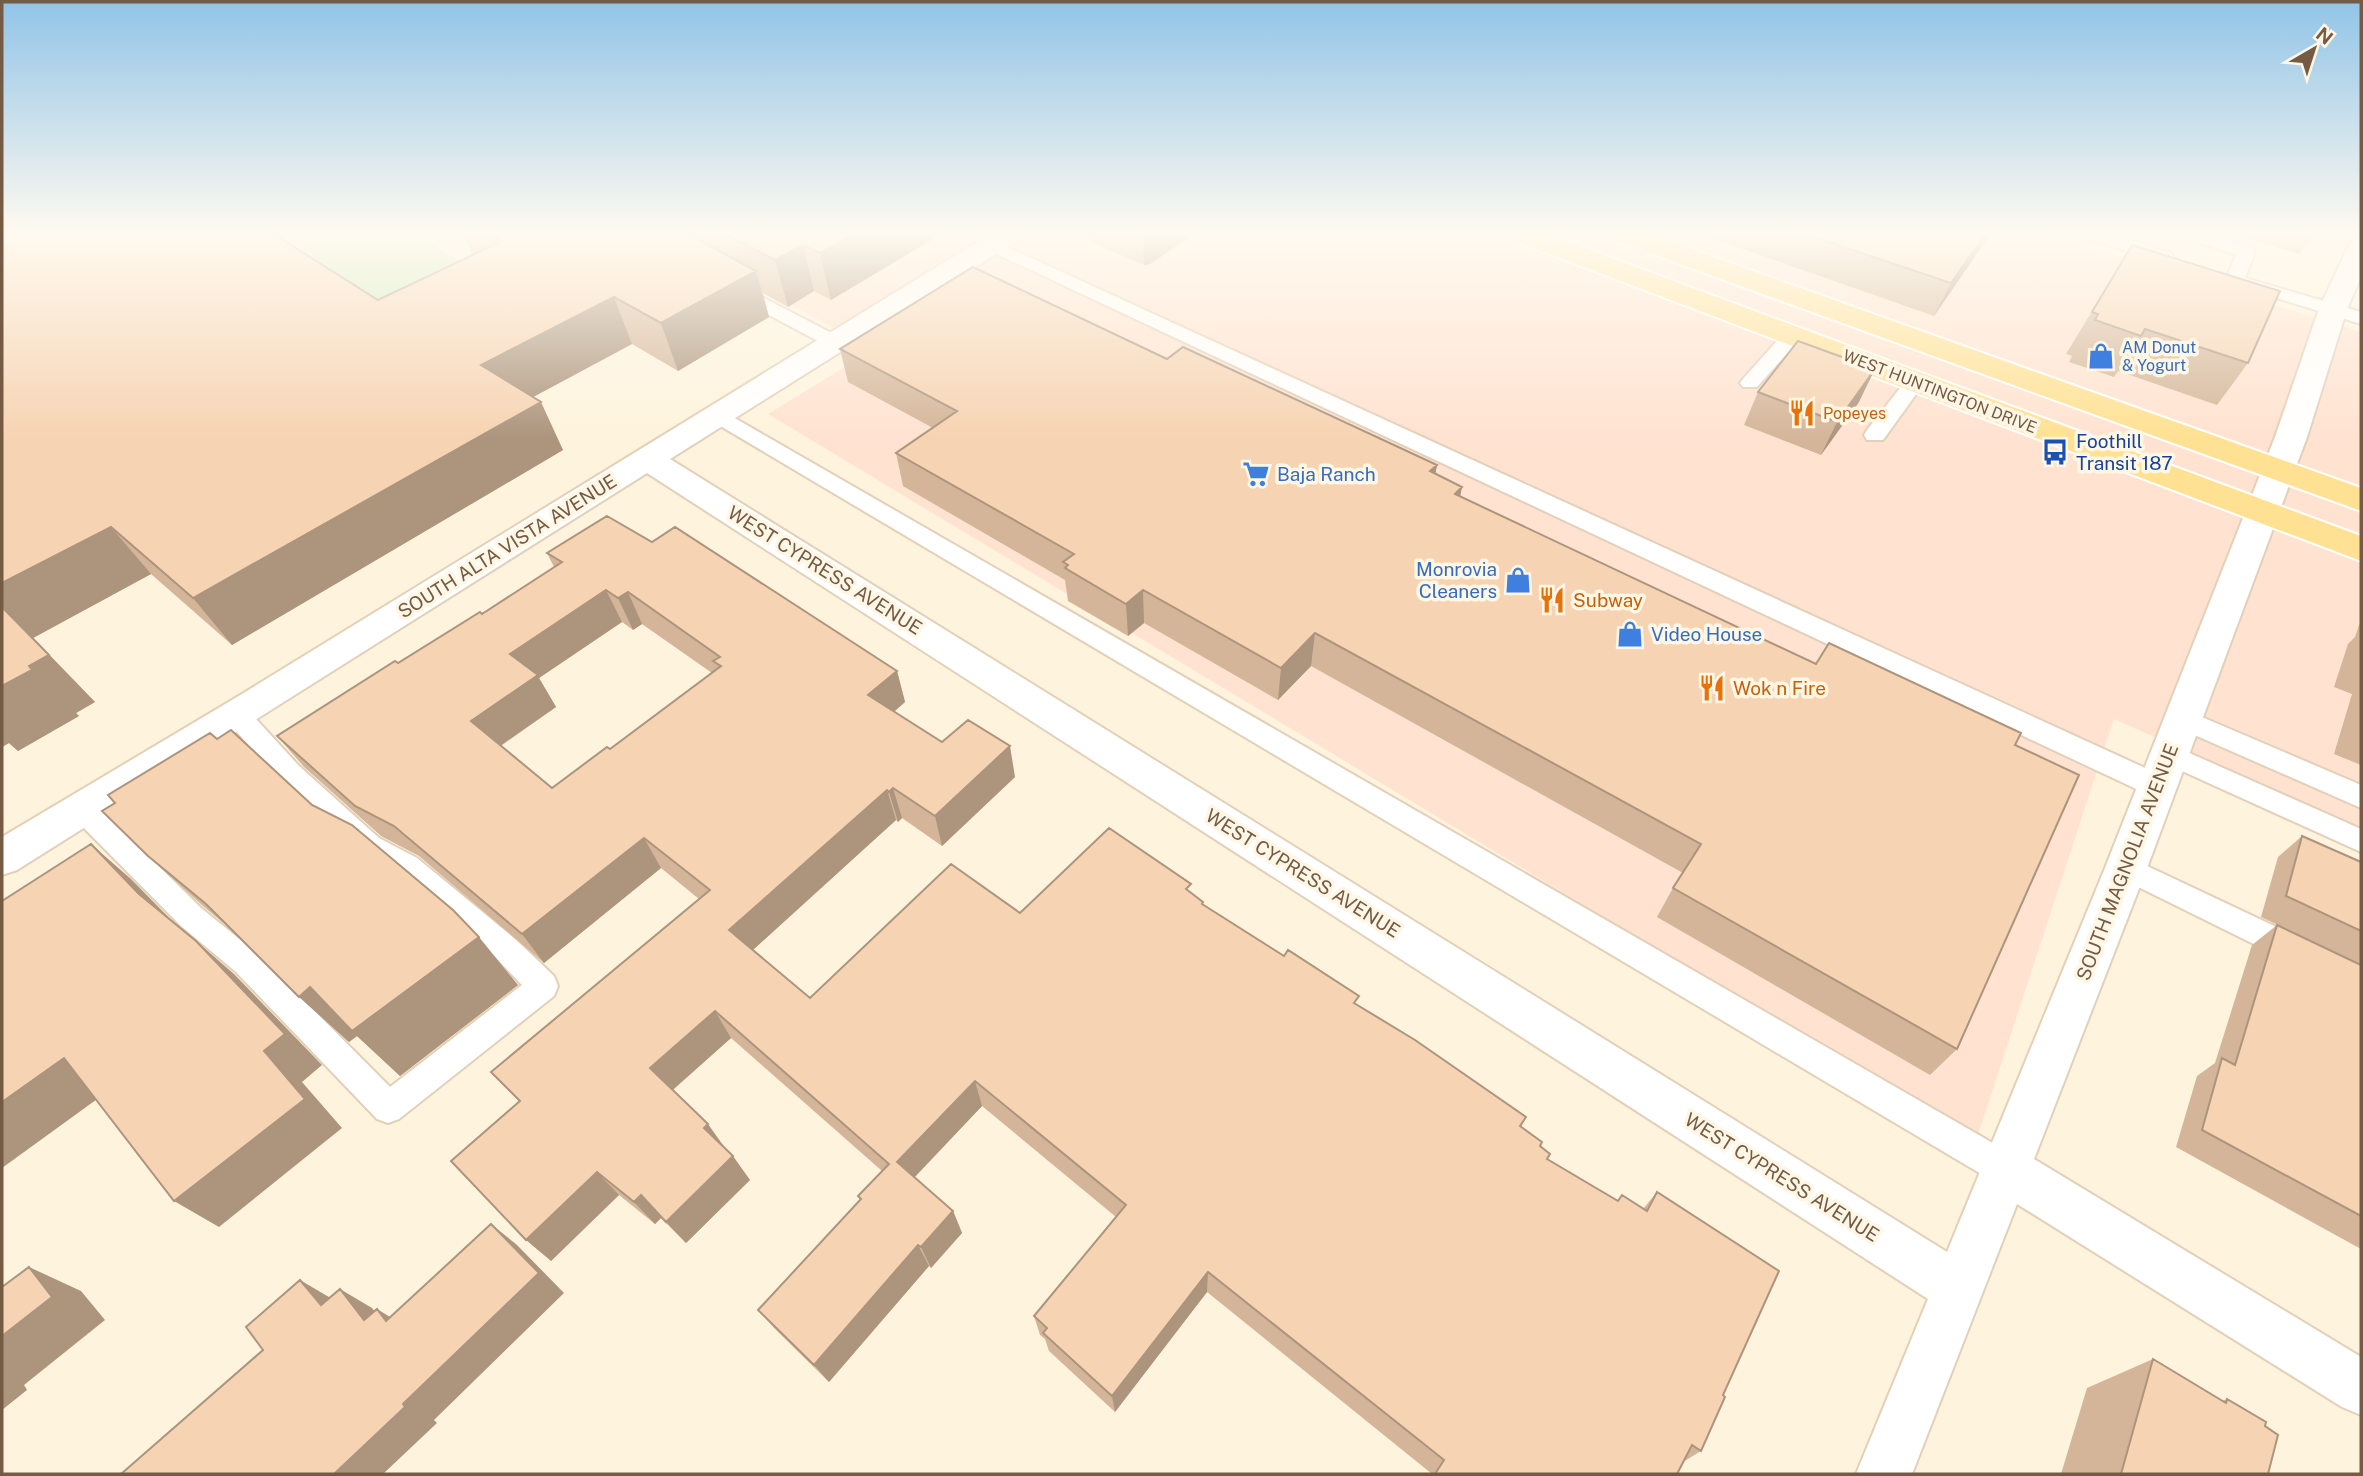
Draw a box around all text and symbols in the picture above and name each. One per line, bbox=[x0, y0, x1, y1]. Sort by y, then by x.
north arrow bbox=[2279, 14, 2349, 84]
text: N bbox=[2312, 23, 2337, 49]
place label: AM Donut & Yogurt bbox=[2122, 338, 2196, 375]
shop icon: AM Donut & Yogurt bbox=[2086, 341, 2116, 371]
street label: WEST HUNTINGTON DRIVE bbox=[1840, 346, 2039, 437]
restaurant icon: Popeyes bbox=[1787, 398, 1817, 428]
place label: Popeyes bbox=[1823, 404, 1886, 423]
place label: Foothill Transit 187 bbox=[2076, 430, 2173, 474]
bus stop icon: Foothill Transit 187 bbox=[2040, 437, 2070, 467]
supermarket icon: Baja Ranch bbox=[1241, 459, 1271, 489]
place label: Baja Ranch bbox=[1277, 463, 1376, 485]
street label: SOUTH ALTA VISTA AVENUE bbox=[394, 470, 620, 622]
street label: WEST CYPRESS AVENUE bbox=[724, 501, 926, 639]
place label: Monrovia Cleaners bbox=[1416, 558, 1497, 602]
shop icon: Monrovia Cleaners bbox=[1503, 565, 1533, 595]
restaurant icon: Subway bbox=[1537, 585, 1567, 615]
place label: Subway bbox=[1573, 589, 1643, 611]
shop icon: Video House bbox=[1615, 619, 1645, 649]
place label: Video House bbox=[1651, 623, 1762, 645]
restaurant icon: Wok n Fire bbox=[1697, 673, 1727, 703]
place label: Wok n Fire bbox=[1733, 677, 1826, 699]
street label: SOUTH MAGNOLIA AVENUE bbox=[2072, 741, 2182, 983]
street label: WEST CYPRESS AVENUE bbox=[1202, 804, 1404, 942]
street label: WEST CYPRESS AVENUE bbox=[1681, 1108, 1883, 1246]

